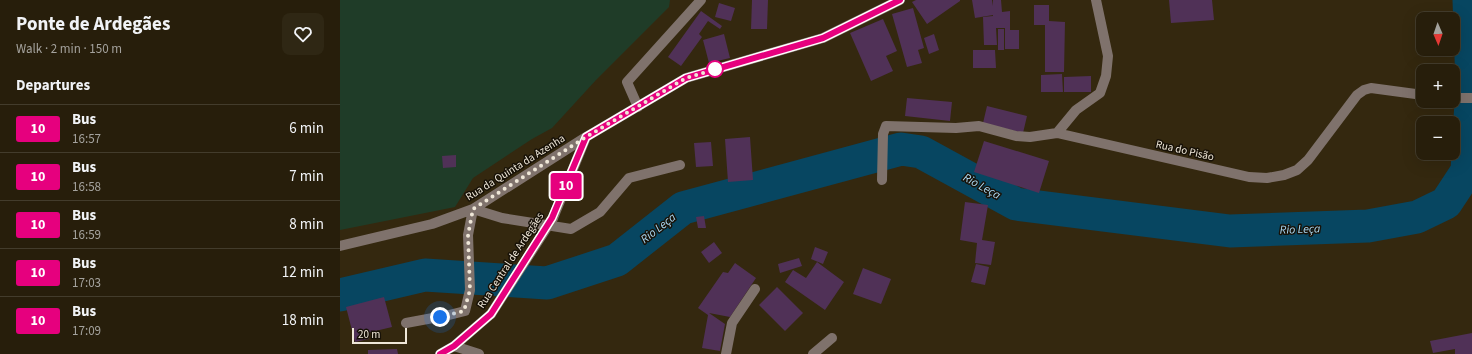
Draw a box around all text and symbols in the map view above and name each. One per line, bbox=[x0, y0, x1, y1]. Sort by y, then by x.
text: Ponte de Ardegães bbox=[16, 11, 170, 38]
north arrow bbox=[1416, 12, 1460, 56]
map controls bbox=[1416, 12, 1460, 160]
button: heart bbox=[282, 13, 324, 55]
text: Walk · 2 min · 150 m bbox=[16, 40, 122, 58]
unlabelled marker bbox=[706, 60, 724, 78]
button: + bbox=[1416, 64, 1460, 108]
text: Departures bbox=[16, 75, 90, 96]
text: Bus bbox=[72, 109, 96, 130]
button: − bbox=[1416, 116, 1460, 160]
text: 6 min bbox=[289, 118, 324, 139]
text: 10 bbox=[31, 119, 45, 139]
text: 16:57 bbox=[72, 130, 101, 148]
street label: Rua da Quinta da Azenha bbox=[463, 131, 568, 204]
street label: Rua do Pisão bbox=[1154, 137, 1215, 164]
text: Bus bbox=[72, 157, 96, 178]
text: 7 min bbox=[289, 166, 324, 187]
text: 10 bbox=[31, 167, 45, 187]
water label: Rio Leça bbox=[960, 169, 1004, 204]
line badge: 10 bbox=[548, 173, 584, 199]
text: 10 bbox=[559, 176, 573, 196]
text: 16:58 bbox=[72, 178, 101, 196]
text: Bus bbox=[72, 205, 96, 226]
street label: Rua Central de Ardegães bbox=[474, 209, 547, 311]
water label: Rio Leça bbox=[637, 209, 680, 248]
text: 8 min bbox=[289, 214, 324, 235]
text: 10 bbox=[31, 215, 45, 235]
water label: Rio Leça bbox=[1279, 220, 1321, 239]
text: 16:59 bbox=[72, 226, 101, 244]
text: Bus bbox=[72, 253, 96, 274]
text: 12 min bbox=[282, 262, 324, 283]
text: 10 bbox=[31, 263, 45, 283]
text: 17:03 bbox=[72, 274, 101, 292]
text: Bus bbox=[72, 301, 96, 322]
your location bbox=[430, 307, 450, 327]
text: 18 min bbox=[282, 310, 324, 331]
text: 10 bbox=[31, 311, 45, 331]
text: 17:09 bbox=[72, 322, 101, 340]
scale bar bbox=[352, 326, 407, 345]
text: 20 m bbox=[358, 327, 380, 342]

